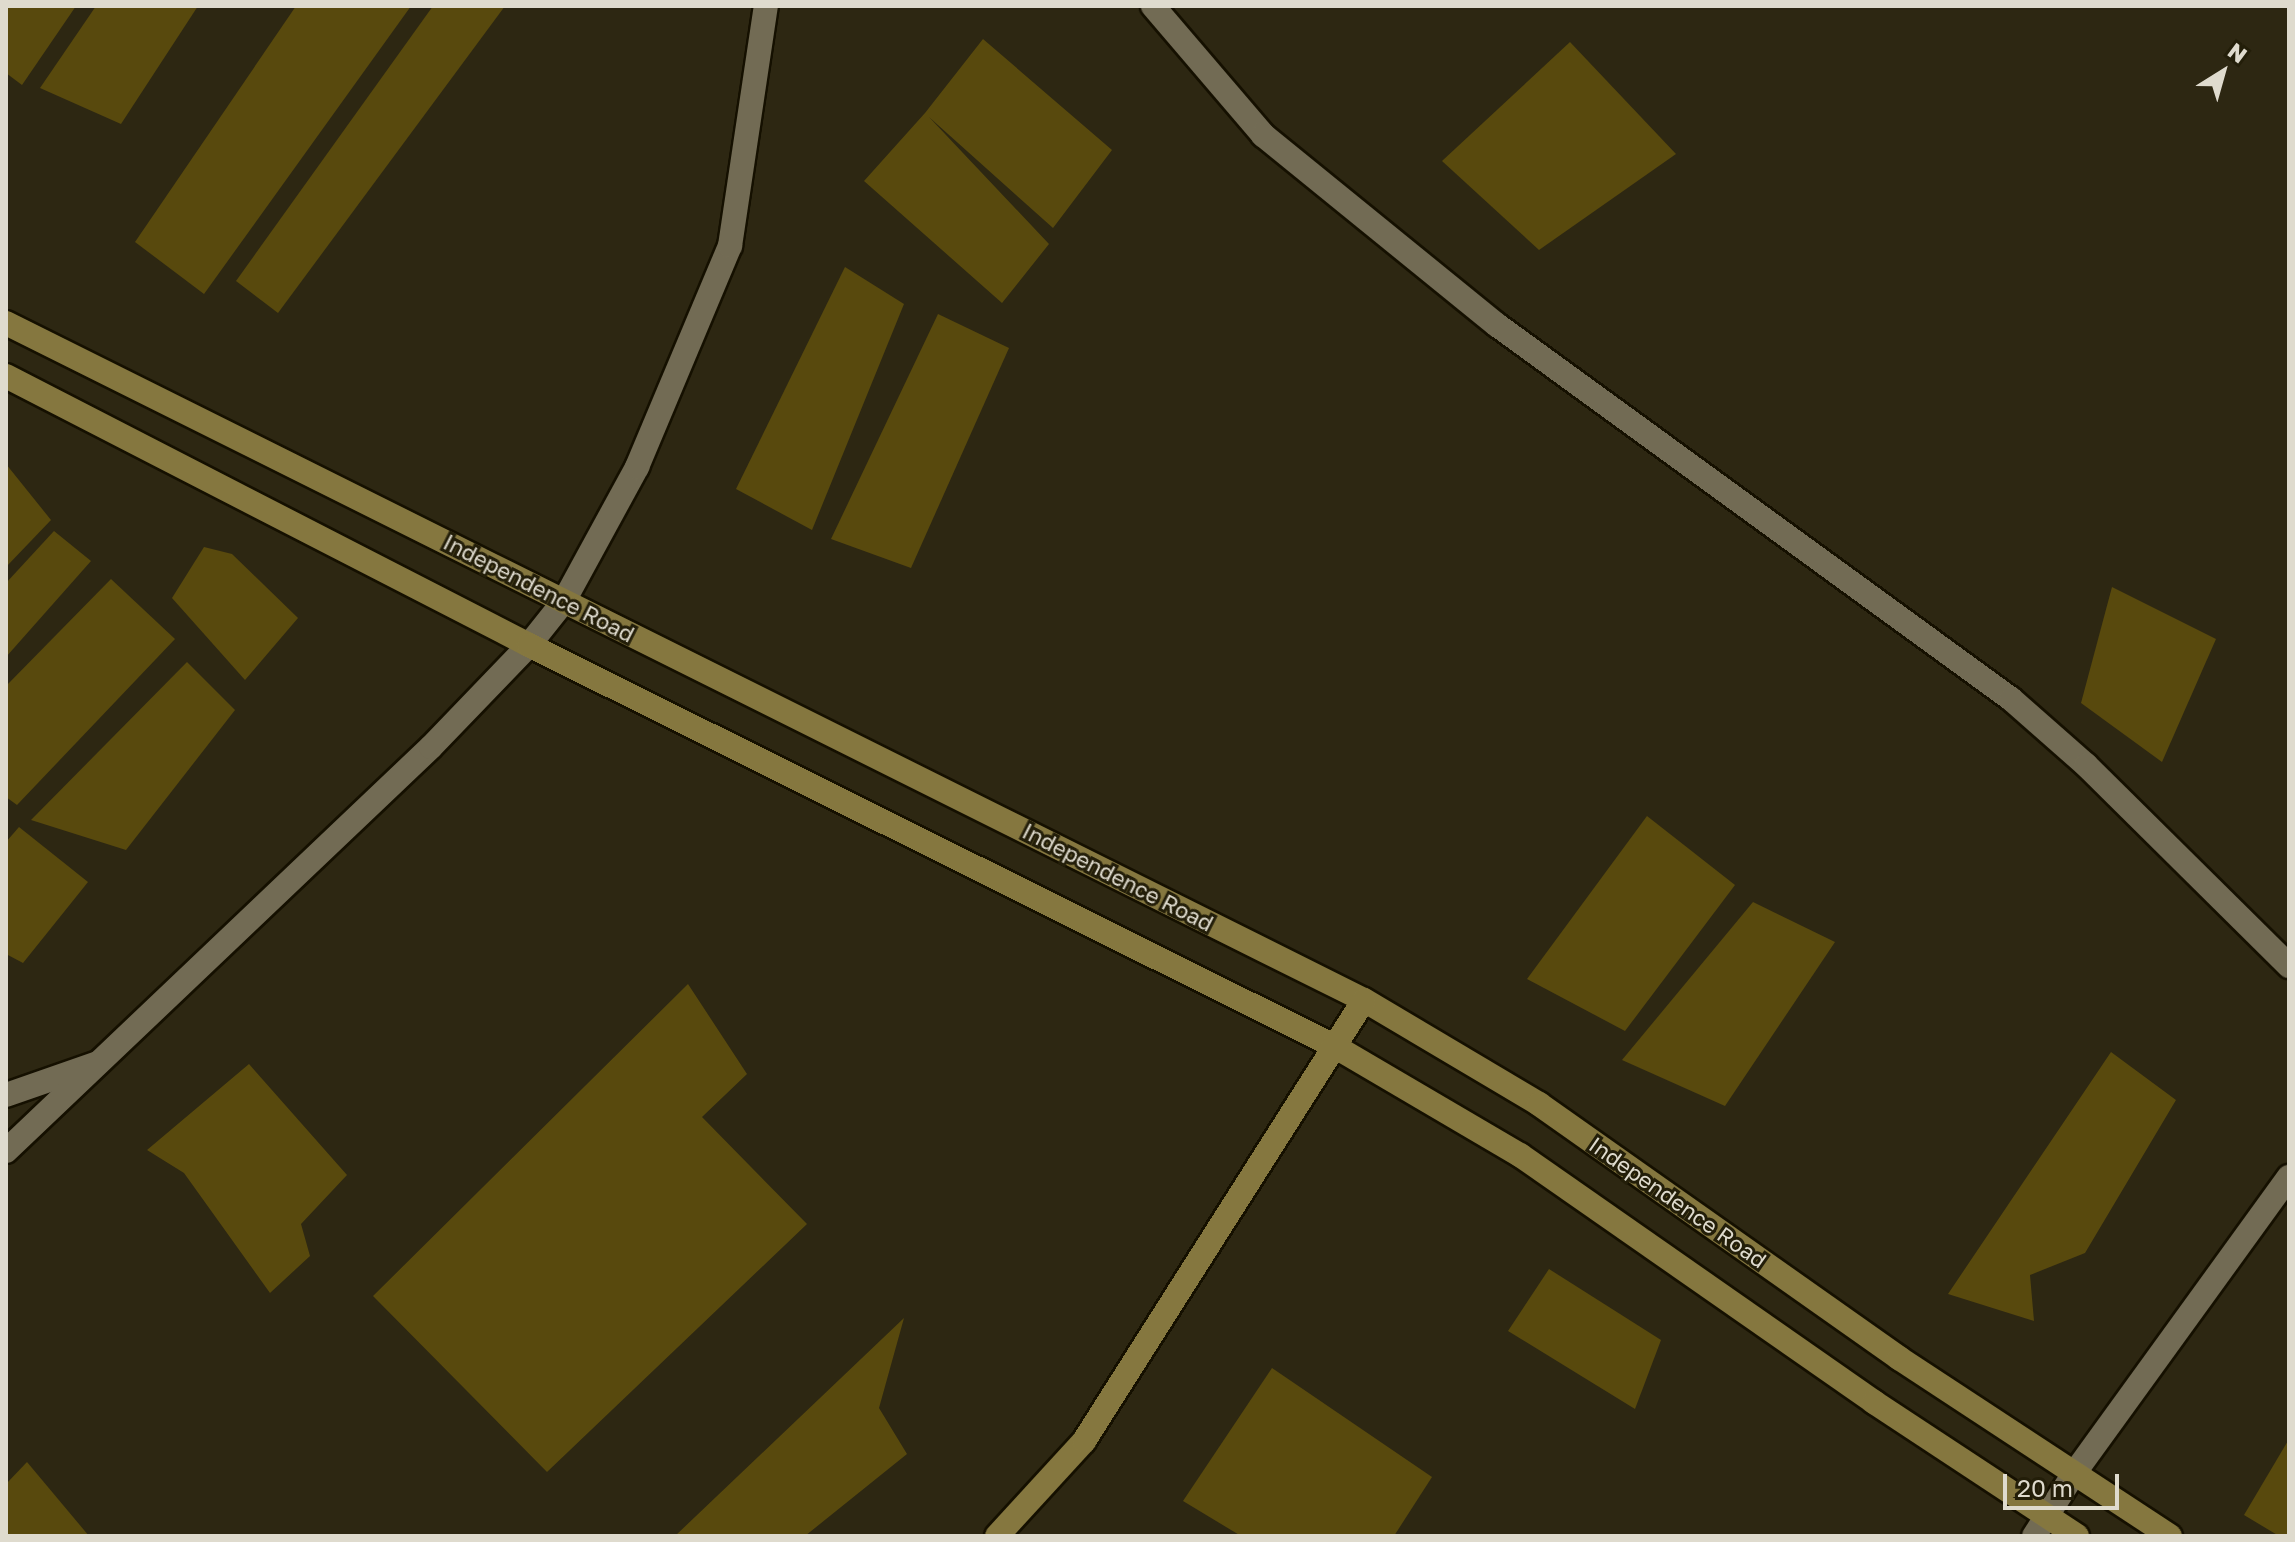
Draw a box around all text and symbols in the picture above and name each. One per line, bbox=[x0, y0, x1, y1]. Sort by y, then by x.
north arrow bbox=[2183, 32, 2263, 112]
text: N bbox=[2223, 37, 2253, 68]
street label: Independence Road bbox=[439, 528, 639, 648]
street label: Independence Road bbox=[1018, 817, 1218, 937]
street label: Independence Road bbox=[1584, 1131, 1772, 1273]
scale bar bbox=[2007, 1458, 2123, 1508]
text: 20 m bbox=[2017, 1473, 2073, 1502]

